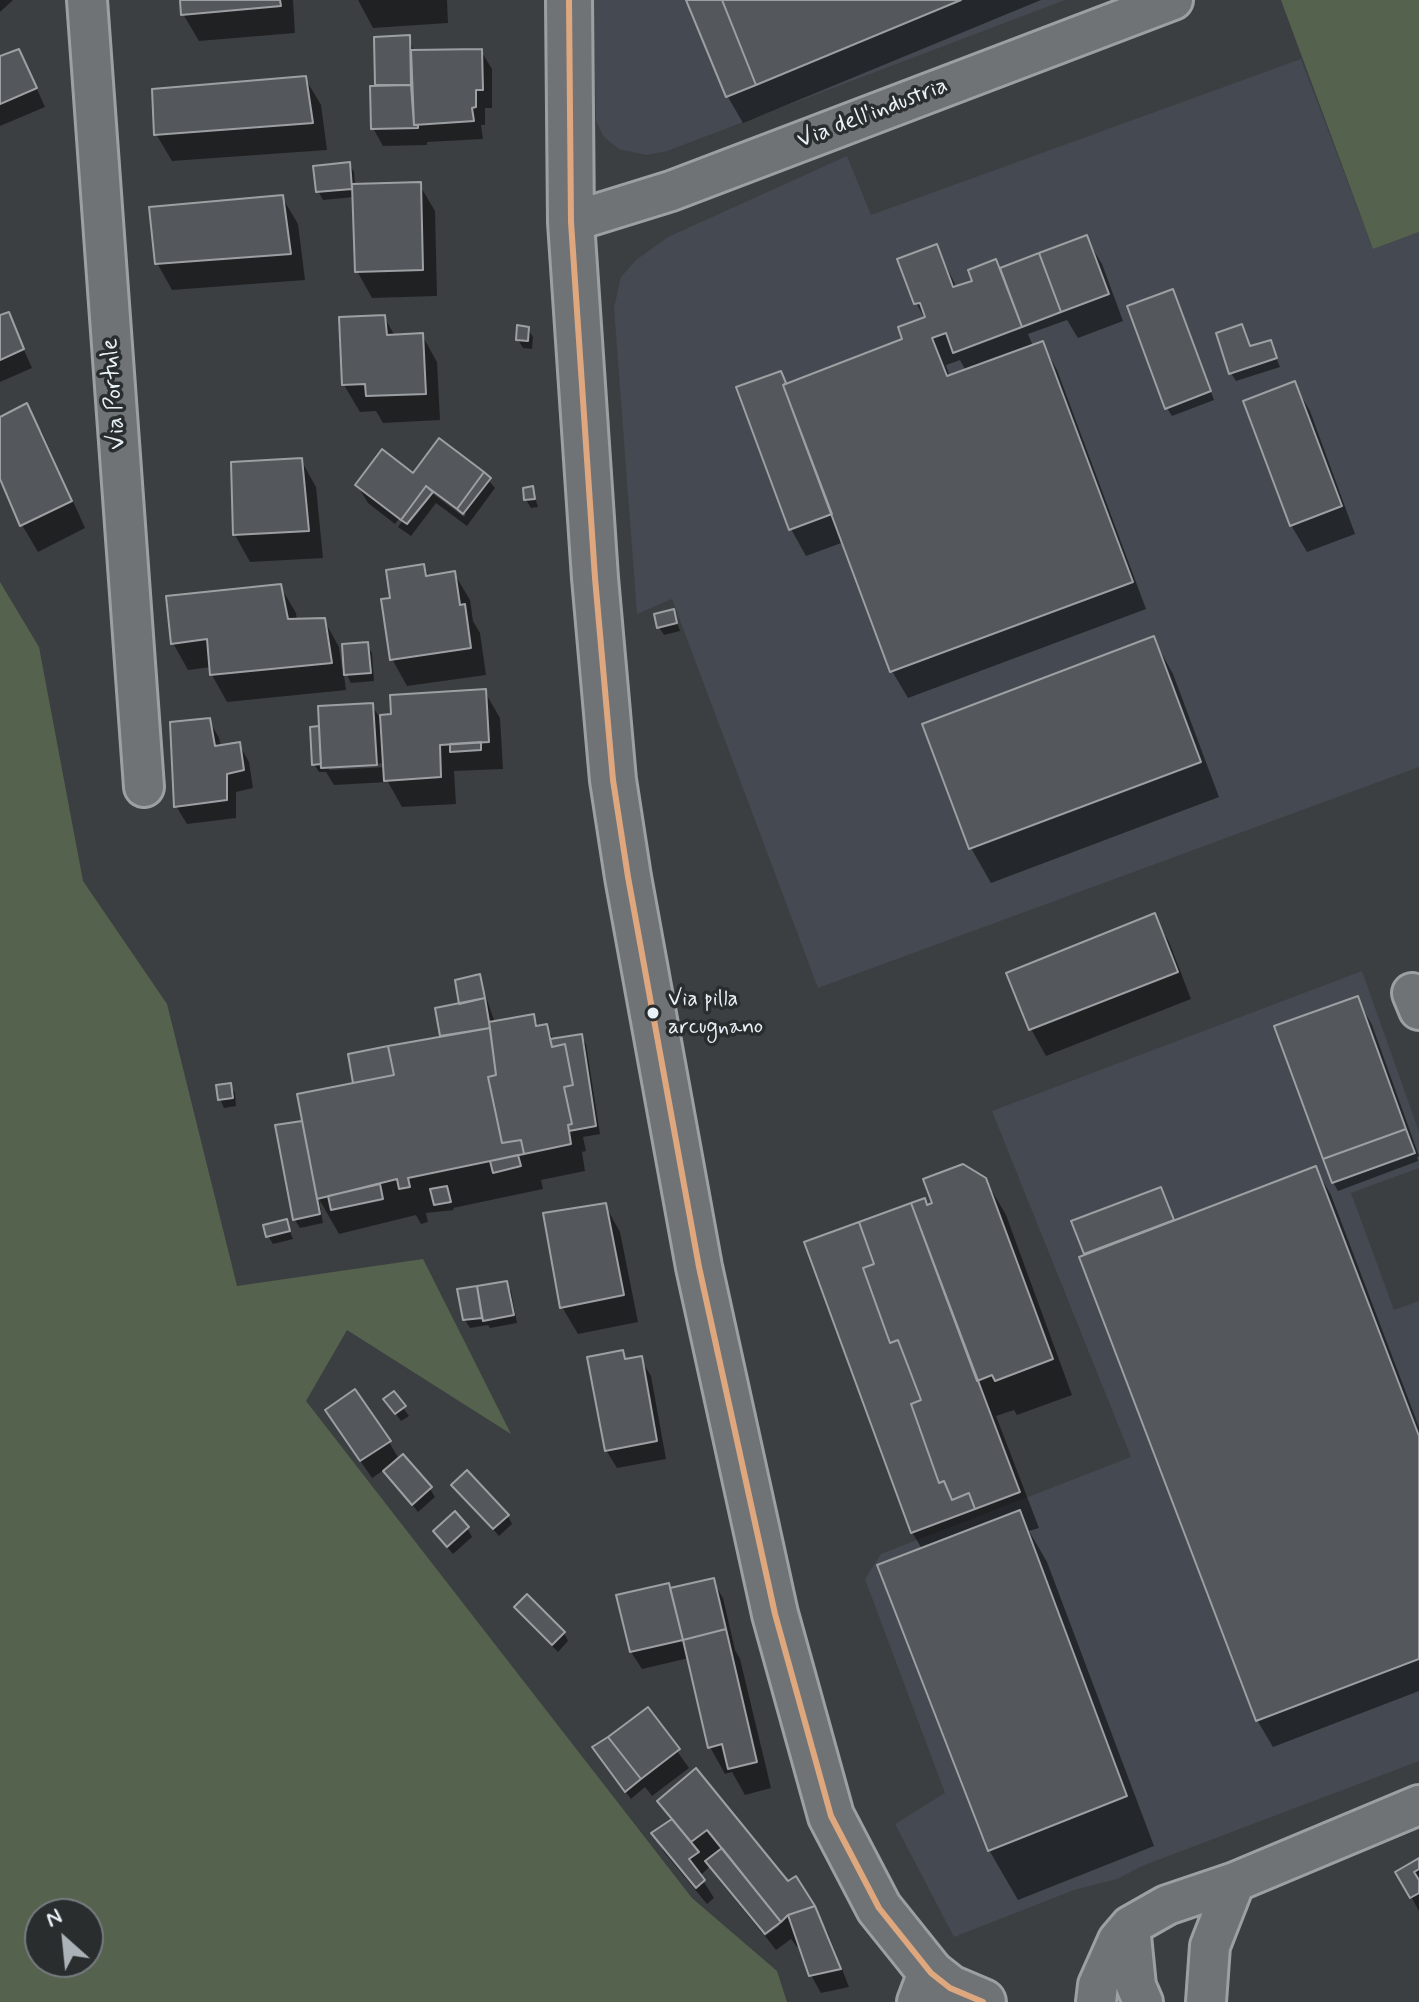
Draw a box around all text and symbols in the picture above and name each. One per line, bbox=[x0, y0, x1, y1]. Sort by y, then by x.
street label: Via dell'industria bbox=[794, 72, 952, 156]
street label: Via Portule bbox=[97, 337, 133, 451]
place label: Via pilla arcugnano bbox=[668, 987, 763, 1038]
marker: Via pilla arcugnano bbox=[645, 1005, 661, 1021]
north arrow bbox=[24, 1898, 104, 1978]
text: N bbox=[41, 1903, 67, 1934]

